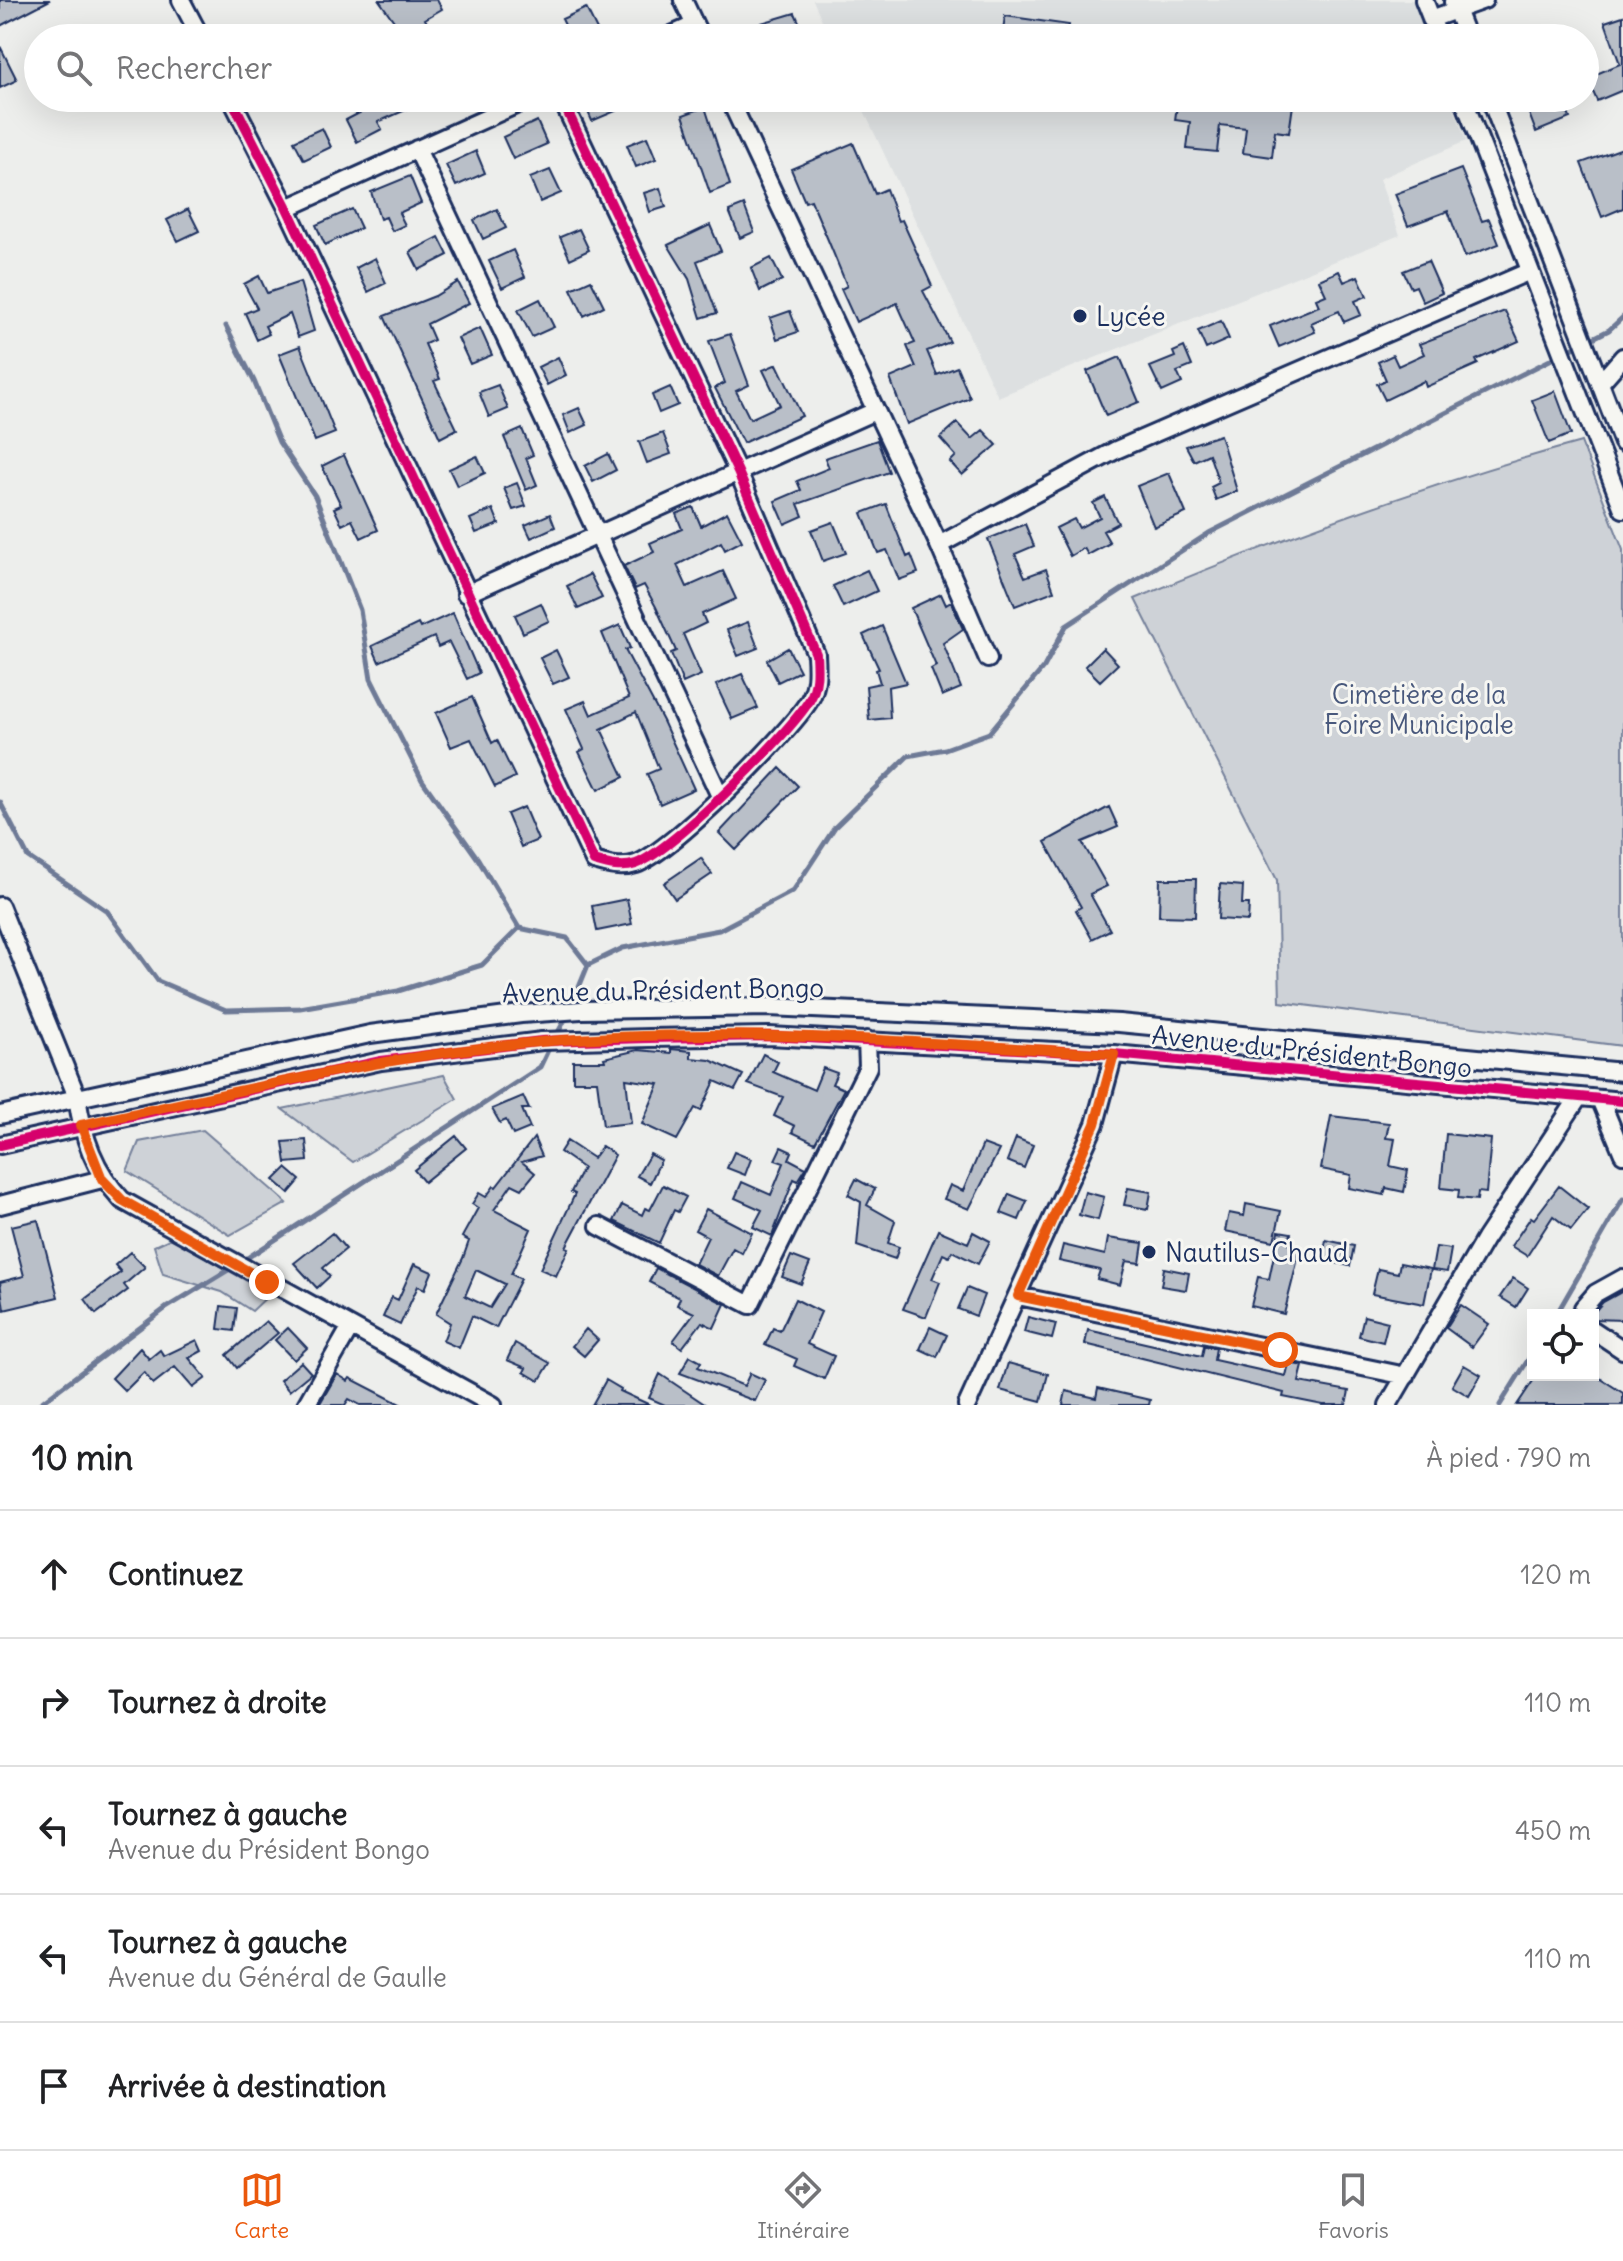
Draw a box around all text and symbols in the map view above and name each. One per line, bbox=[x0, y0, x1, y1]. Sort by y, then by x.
search box bbox=[24, 24, 1599, 112]
icon: search bbox=[52, 46, 96, 90]
text: Rechercher bbox=[116, 49, 272, 87]
place label: Lycée bbox=[1096, 300, 1165, 333]
marker: Lycée bbox=[1071, 307, 1089, 325]
park label: Cimetière de la Foire Municipale bbox=[1324, 678, 1514, 741]
street label: Avenue du Président Bongo bbox=[502, 971, 824, 1009]
street label: Avenue du Président Bongo bbox=[1150, 1018, 1474, 1084]
place label: Nautilus-Chaud bbox=[1165, 1236, 1348, 1269]
marker: Nautilus-Chaud bbox=[1140, 1243, 1158, 1261]
route end bbox=[249, 1264, 285, 1300]
map controls bbox=[1527, 1309, 1599, 1381]
button: locate bbox=[1527, 1309, 1599, 1381]
route start bbox=[1262, 1332, 1298, 1368]
text: 10 min bbox=[32, 1436, 133, 1479]
text: À pied · 790 m bbox=[1426, 1441, 1591, 1474]
icon: ahead bbox=[32, 1552, 76, 1596]
text: Continuez bbox=[108, 1555, 243, 1593]
text: 120 m bbox=[1520, 1558, 1591, 1591]
icon: right bbox=[32, 1680, 76, 1724]
text: Tournez à droite bbox=[108, 1683, 327, 1721]
text: 110 m bbox=[1524, 1686, 1591, 1719]
text: Tournez à gauche bbox=[108, 1795, 348, 1833]
icon: left bbox=[32, 1808, 76, 1852]
text: 450 m bbox=[1515, 1814, 1591, 1847]
text: Avenue du Président Bongo bbox=[108, 1833, 430, 1866]
text: Tournez à gauche bbox=[108, 1923, 348, 1961]
icon: left bbox=[32, 1936, 76, 1980]
text: 110 m bbox=[1524, 1942, 1591, 1975]
text: Avenue du Général de Gaulle bbox=[108, 1961, 447, 1994]
icon: arrive bbox=[32, 2064, 76, 2108]
text: Arrivée à destination bbox=[108, 2067, 386, 2105]
tab: Carte bbox=[234, 2168, 289, 2244]
tab: Itinéraire bbox=[757, 2168, 850, 2244]
tab: Favoris bbox=[1318, 2168, 1389, 2244]

